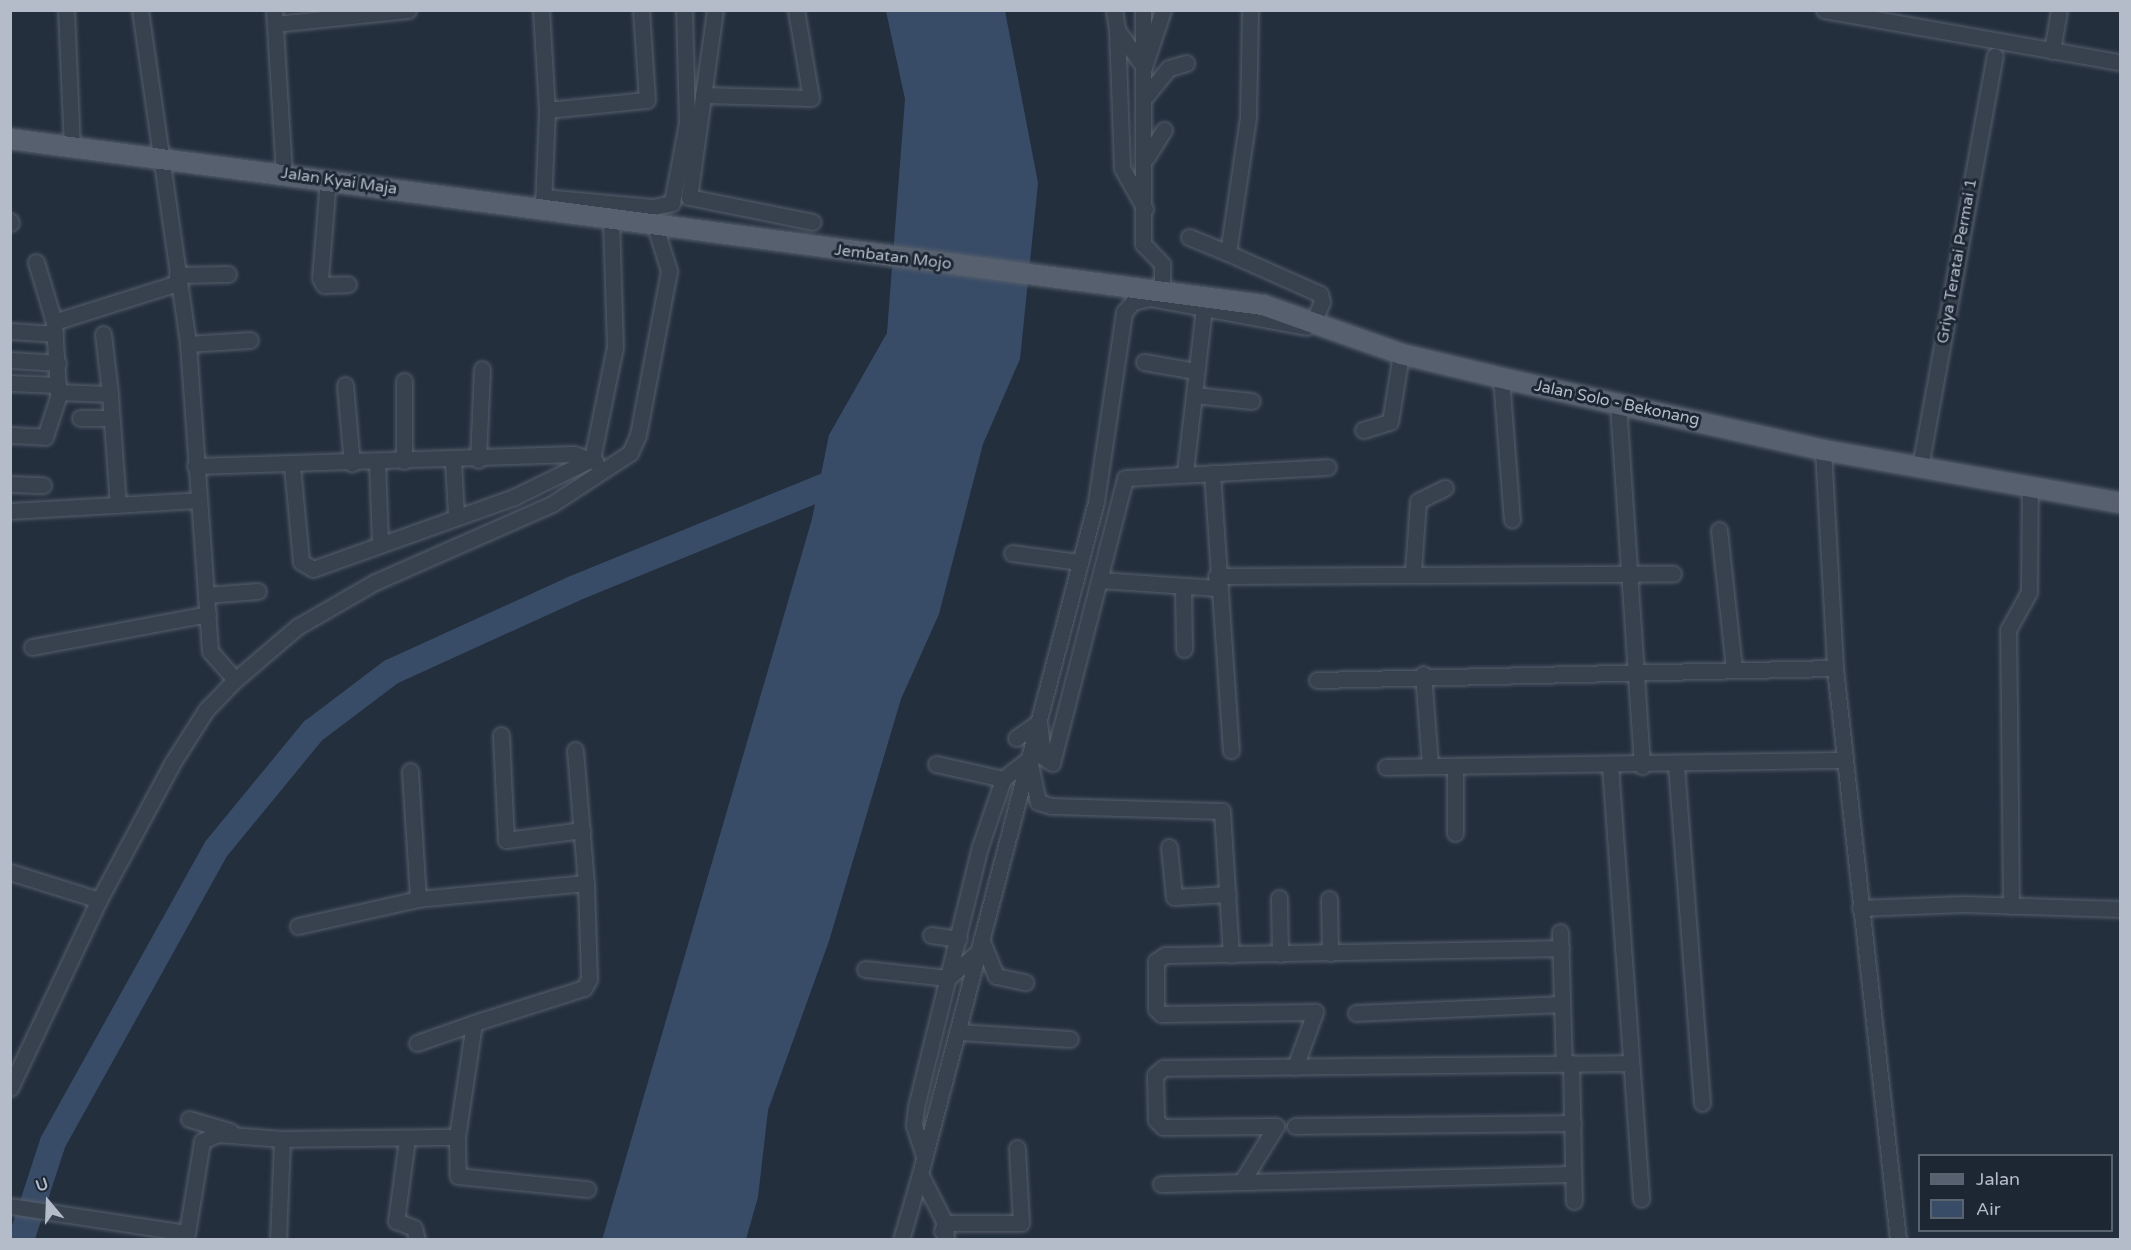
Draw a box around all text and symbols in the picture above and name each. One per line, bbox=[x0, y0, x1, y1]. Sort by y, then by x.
street label: Jalan Kyai Maja bbox=[280, 163, 398, 199]
street label: Griya Teratai Permai 1 bbox=[1933, 177, 1981, 345]
street label: Jembatan Mojo bbox=[833, 240, 953, 274]
street label: Jalan Solo - Bekonang bbox=[1533, 376, 1701, 430]
legend bbox=[1918, 1154, 2113, 1232]
text: Jalan bbox=[1976, 1168, 2020, 1190]
north arrow bbox=[18, 1172, 78, 1232]
text: U bbox=[33, 1174, 51, 1196]
text: Air bbox=[1976, 1198, 2001, 1220]

